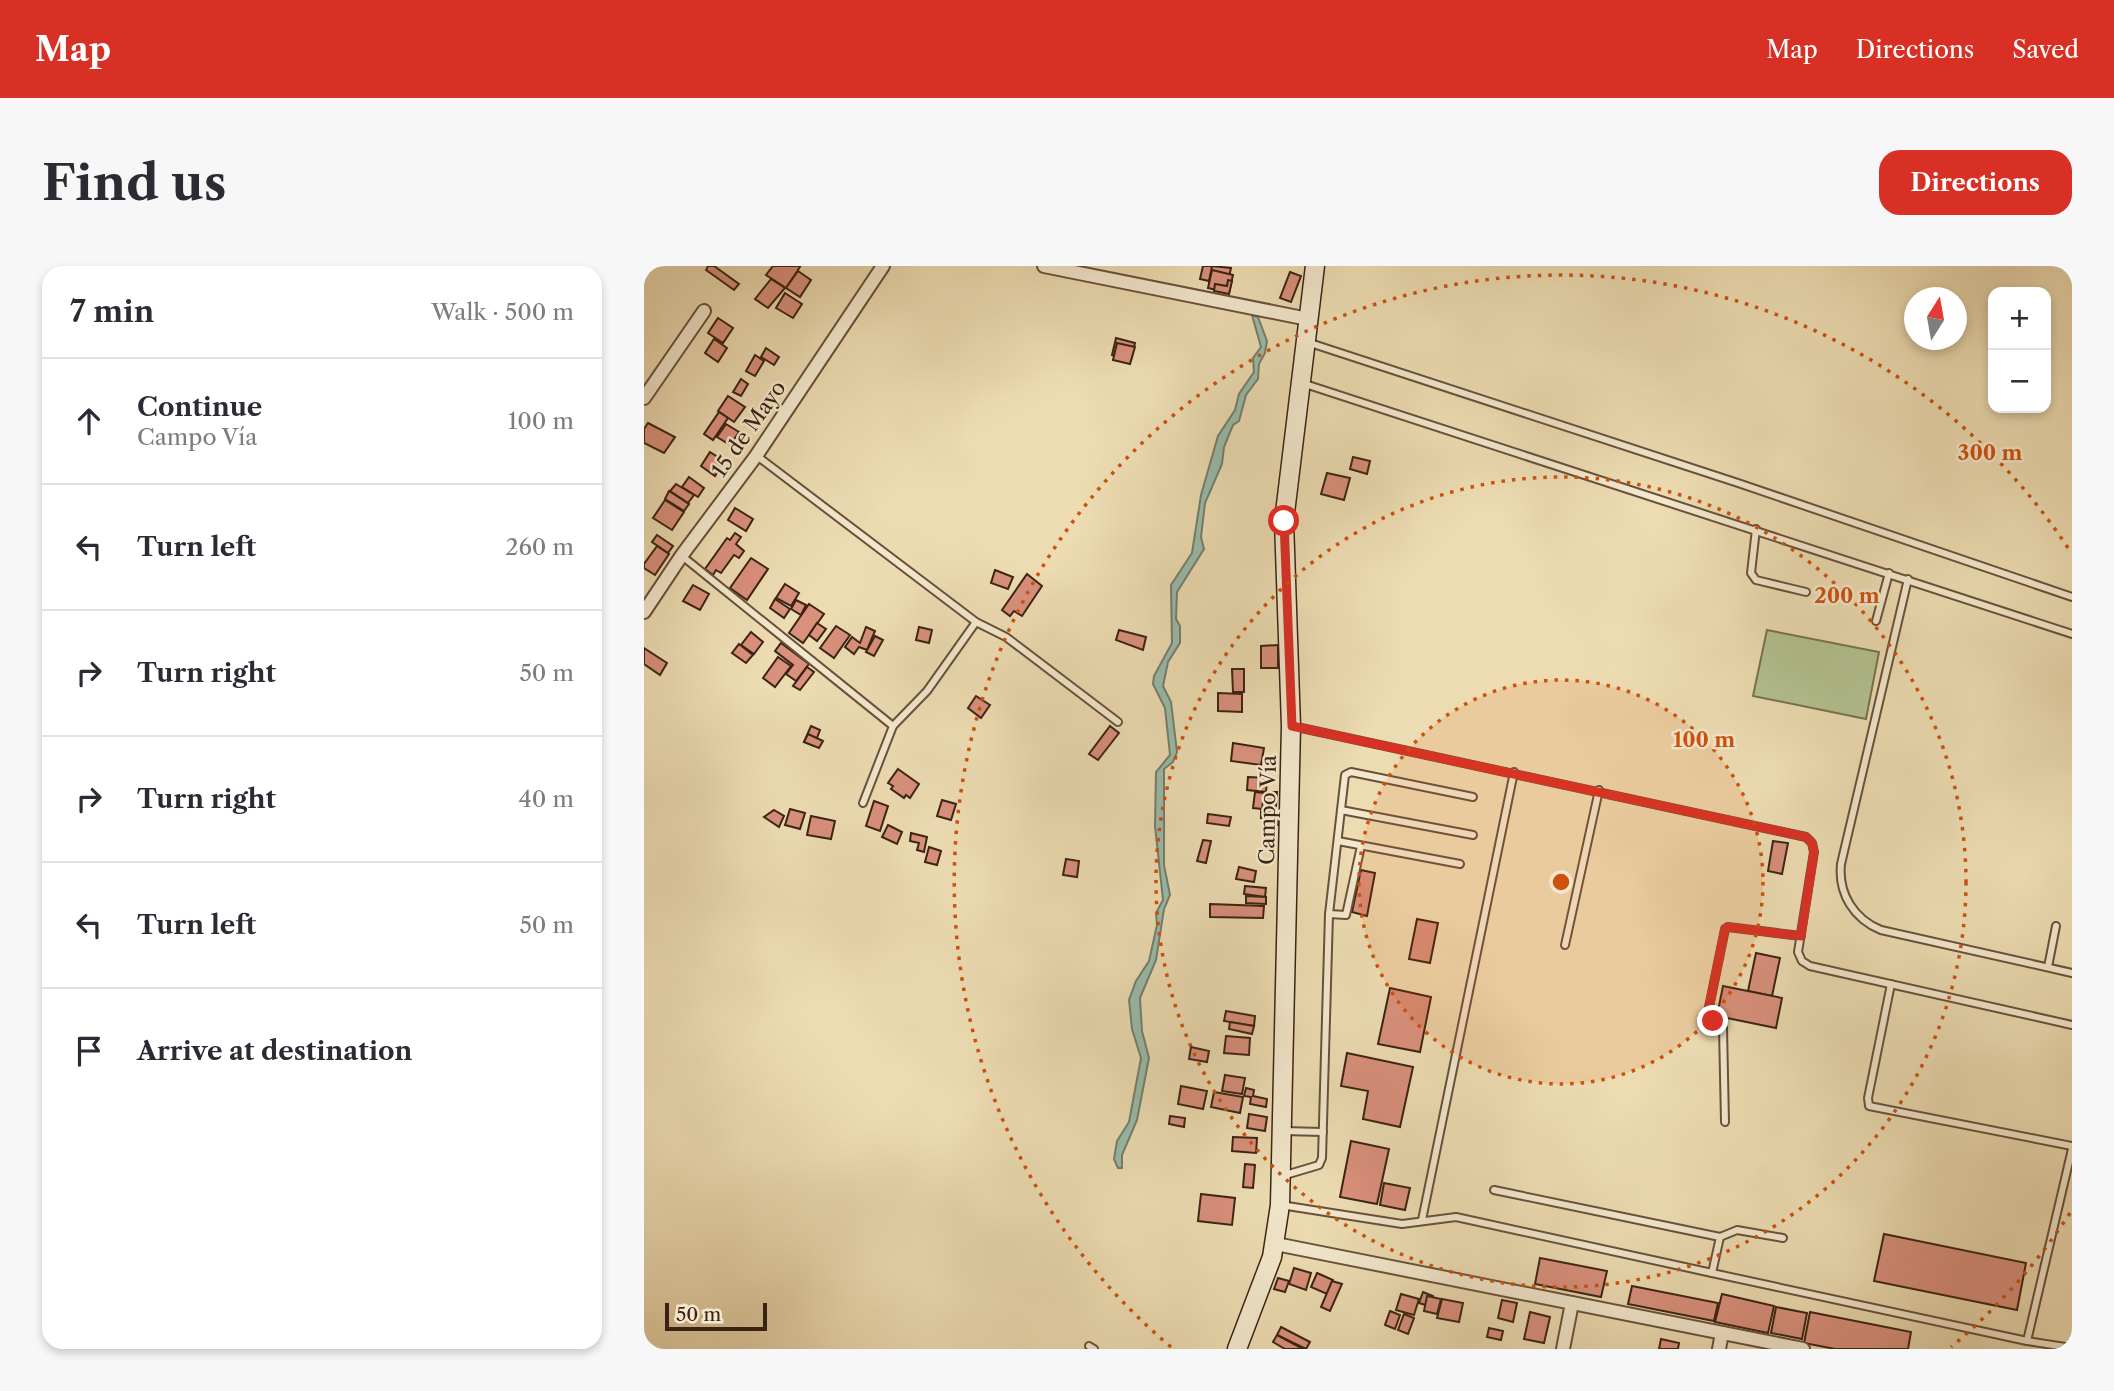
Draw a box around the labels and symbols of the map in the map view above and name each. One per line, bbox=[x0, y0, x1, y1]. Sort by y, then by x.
north arrow bbox=[1904, 287, 1967, 350]
street label: 15 de Mayo bbox=[706, 376, 791, 482]
text: 300 m bbox=[1958, 440, 2022, 465]
route start bbox=[1268, 505, 1299, 536]
text: 200 m bbox=[1814, 583, 1880, 608]
text: 100 m bbox=[1673, 727, 1735, 752]
street label: Campo Vía bbox=[1254, 754, 1281, 865]
centre of rings bbox=[1549, 870, 1573, 894]
route end bbox=[1697, 1005, 1728, 1036]
scale bar bbox=[665, 1300, 766, 1332]

